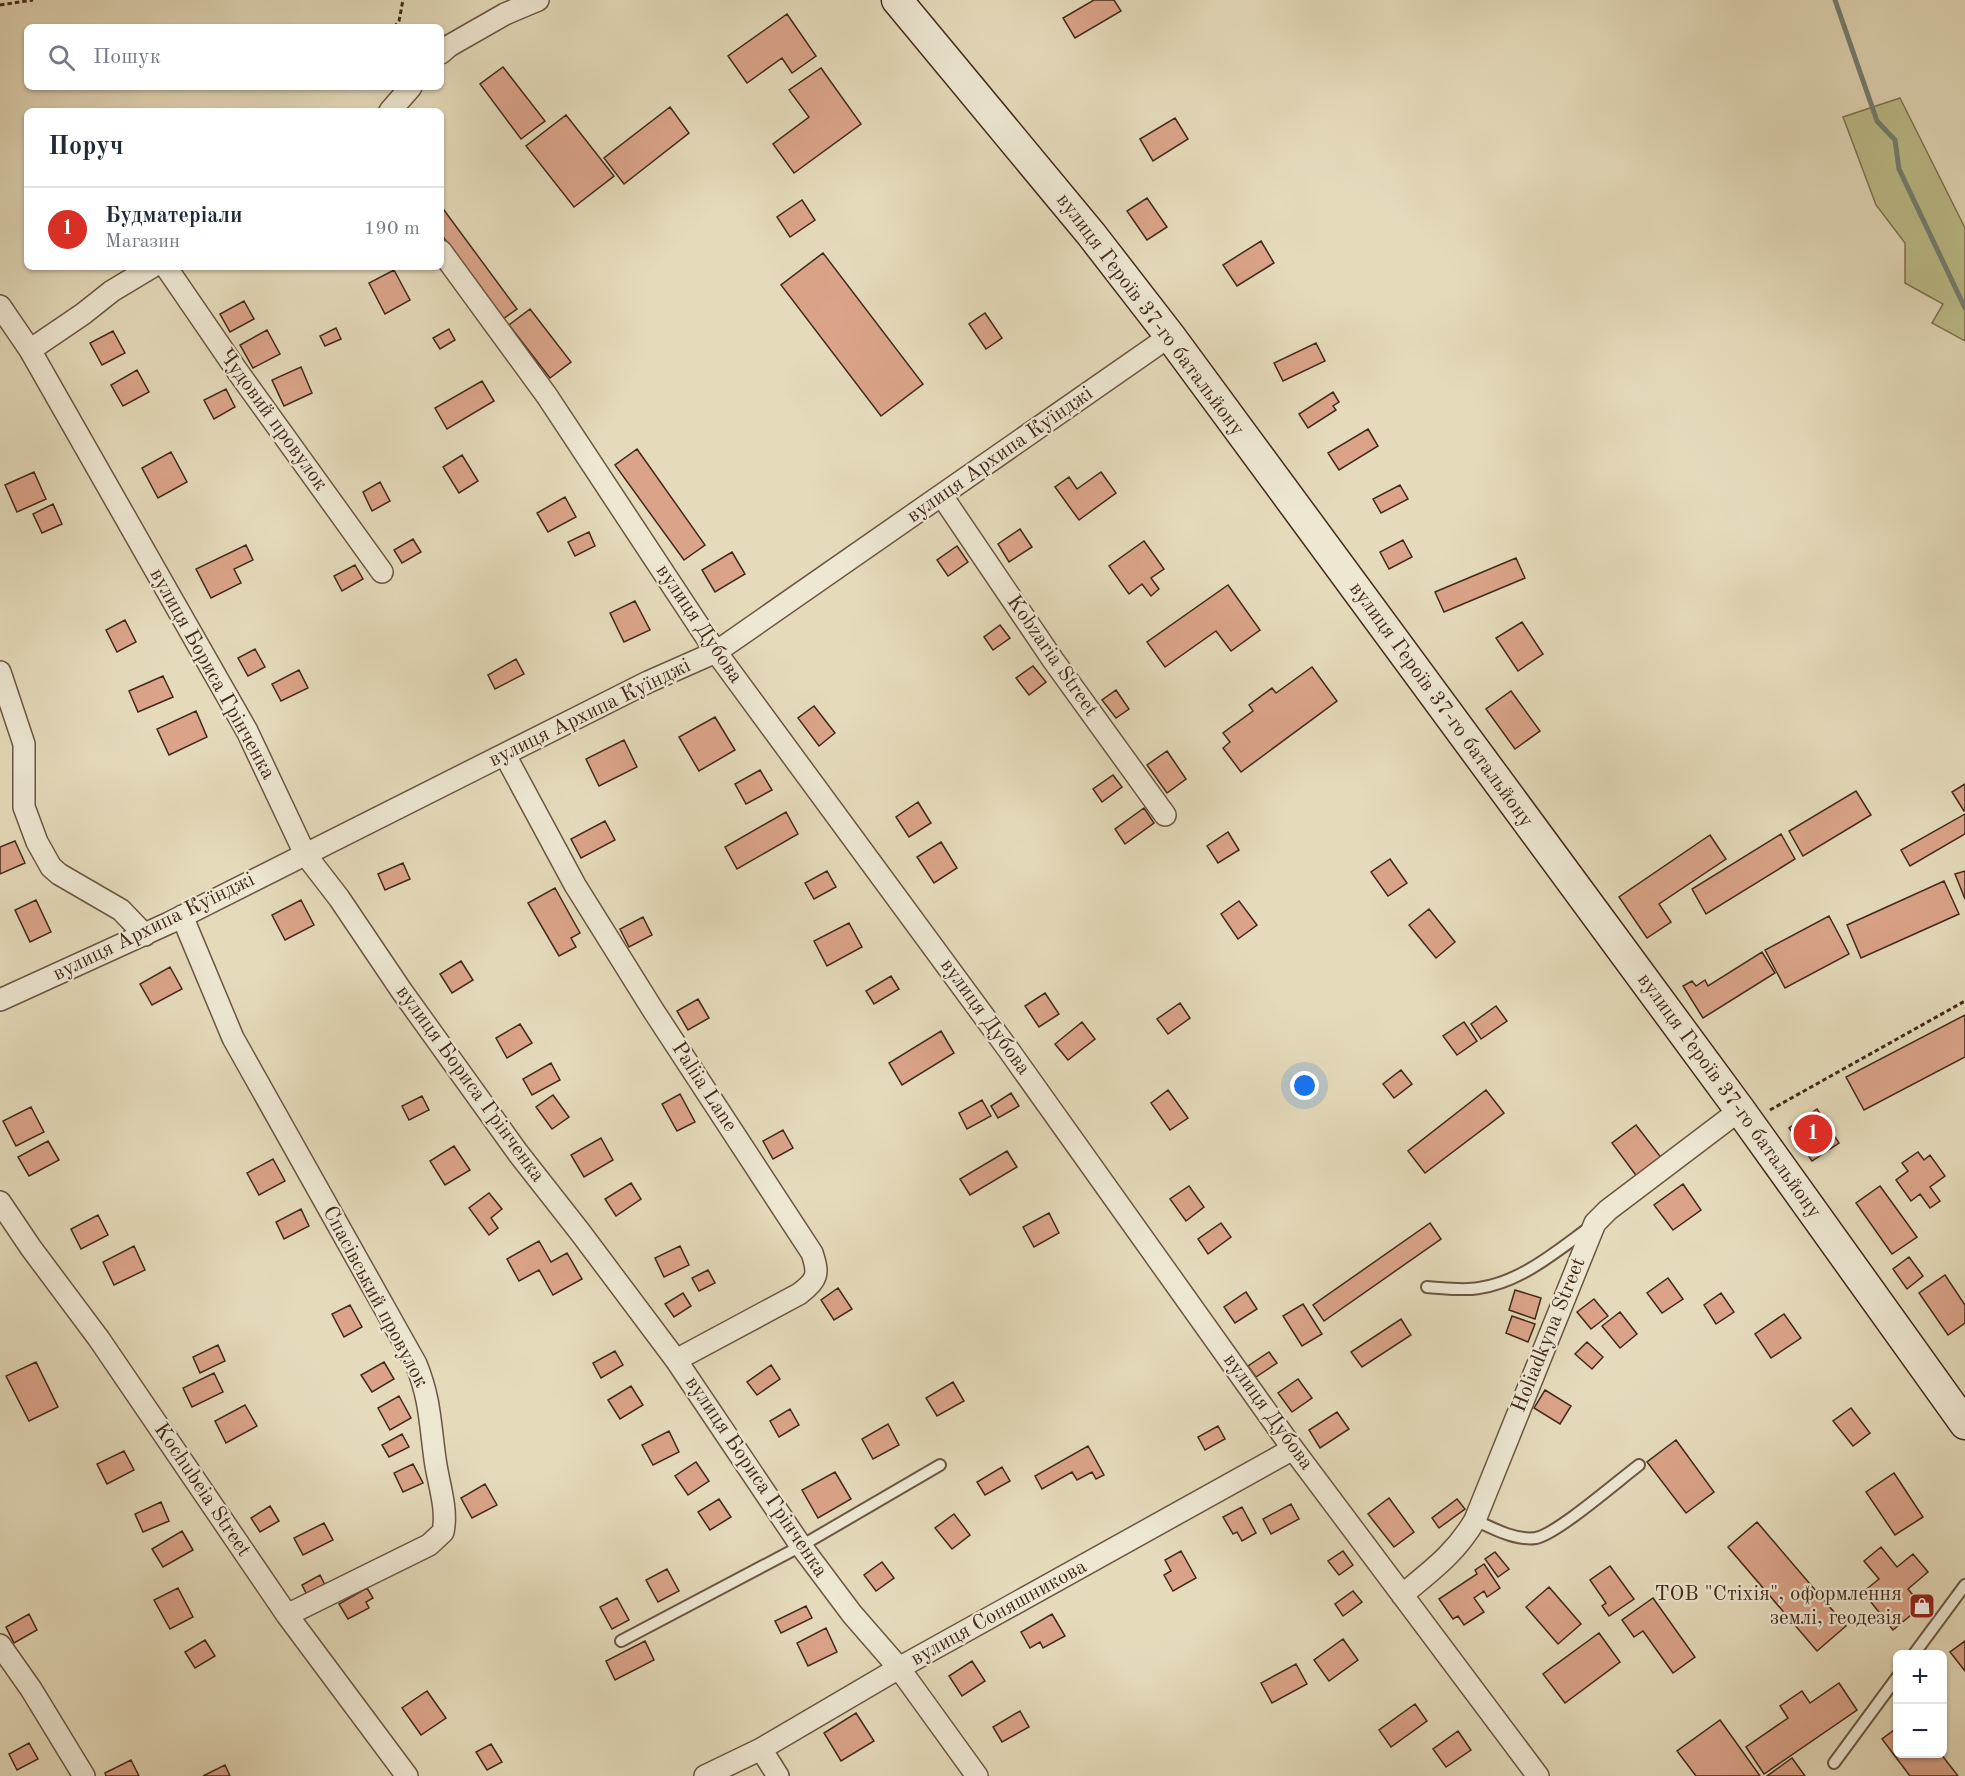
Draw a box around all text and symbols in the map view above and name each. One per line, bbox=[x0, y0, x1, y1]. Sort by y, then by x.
search box bbox=[24, 24, 444, 90]
icon: search bbox=[45, 41, 78, 74]
text: Пошук bbox=[93, 46, 161, 68]
text: Поруч bbox=[48, 134, 124, 160]
street label: вулиця Героїв 37-го батальйону bbox=[1052, 190, 1248, 440]
text: Будматеріали bbox=[105, 205, 243, 227]
text: 1 bbox=[62, 219, 73, 239]
text: 190 m bbox=[364, 219, 420, 239]
text: Магазин bbox=[105, 232, 180, 252]
street label: Чудовий провулок bbox=[215, 345, 331, 495]
street label: вулиця Архипа Куїнджі bbox=[903, 383, 1097, 527]
street label: вулиця Дубова bbox=[652, 561, 746, 687]
street label: вулиця Бориса Грінченка bbox=[145, 565, 279, 783]
street label: вулиця Героїв 37-го батальйону bbox=[1345, 578, 1537, 832]
street label: Kobzaria Street bbox=[1002, 591, 1102, 721]
street label: вулиця Архипа Куїнджі bbox=[486, 655, 694, 771]
street label: вулиця Архипа Куїнджі bbox=[50, 869, 258, 985]
street label: вулиця Дубова bbox=[936, 955, 1034, 1079]
street label: вулиця Героїв 37-го батальйону bbox=[1633, 969, 1825, 1223]
street label: вулиця Бориса Грінченка bbox=[392, 982, 548, 1186]
street label: Paliia Lane bbox=[667, 1038, 741, 1136]
your location bbox=[1290, 1071, 1319, 1100]
pin: 1 bbox=[1794, 1112, 1832, 1156]
street label: Спасівський провулок bbox=[318, 1203, 432, 1392]
street label: Holiadkyna Street bbox=[1508, 1255, 1590, 1415]
street label: вулиця Дубова bbox=[1219, 1350, 1317, 1474]
street label: вулиця Бориса Грінченка bbox=[681, 1373, 831, 1581]
street label: Kochubeia Street bbox=[150, 1419, 254, 1561]
street label: вулиця Соняшникова bbox=[908, 1556, 1090, 1670]
place label: ТОВ "Стіхія", оформлення землі, геодезія bbox=[1655, 1584, 1902, 1629]
shop icon: ТОВ "Стіхія", оформлення землі, геодезія bbox=[1907, 1591, 1937, 1621]
map controls bbox=[1893, 1650, 1947, 1758]
button: + bbox=[1893, 1650, 1947, 1704]
button: − bbox=[1893, 1704, 1947, 1758]

